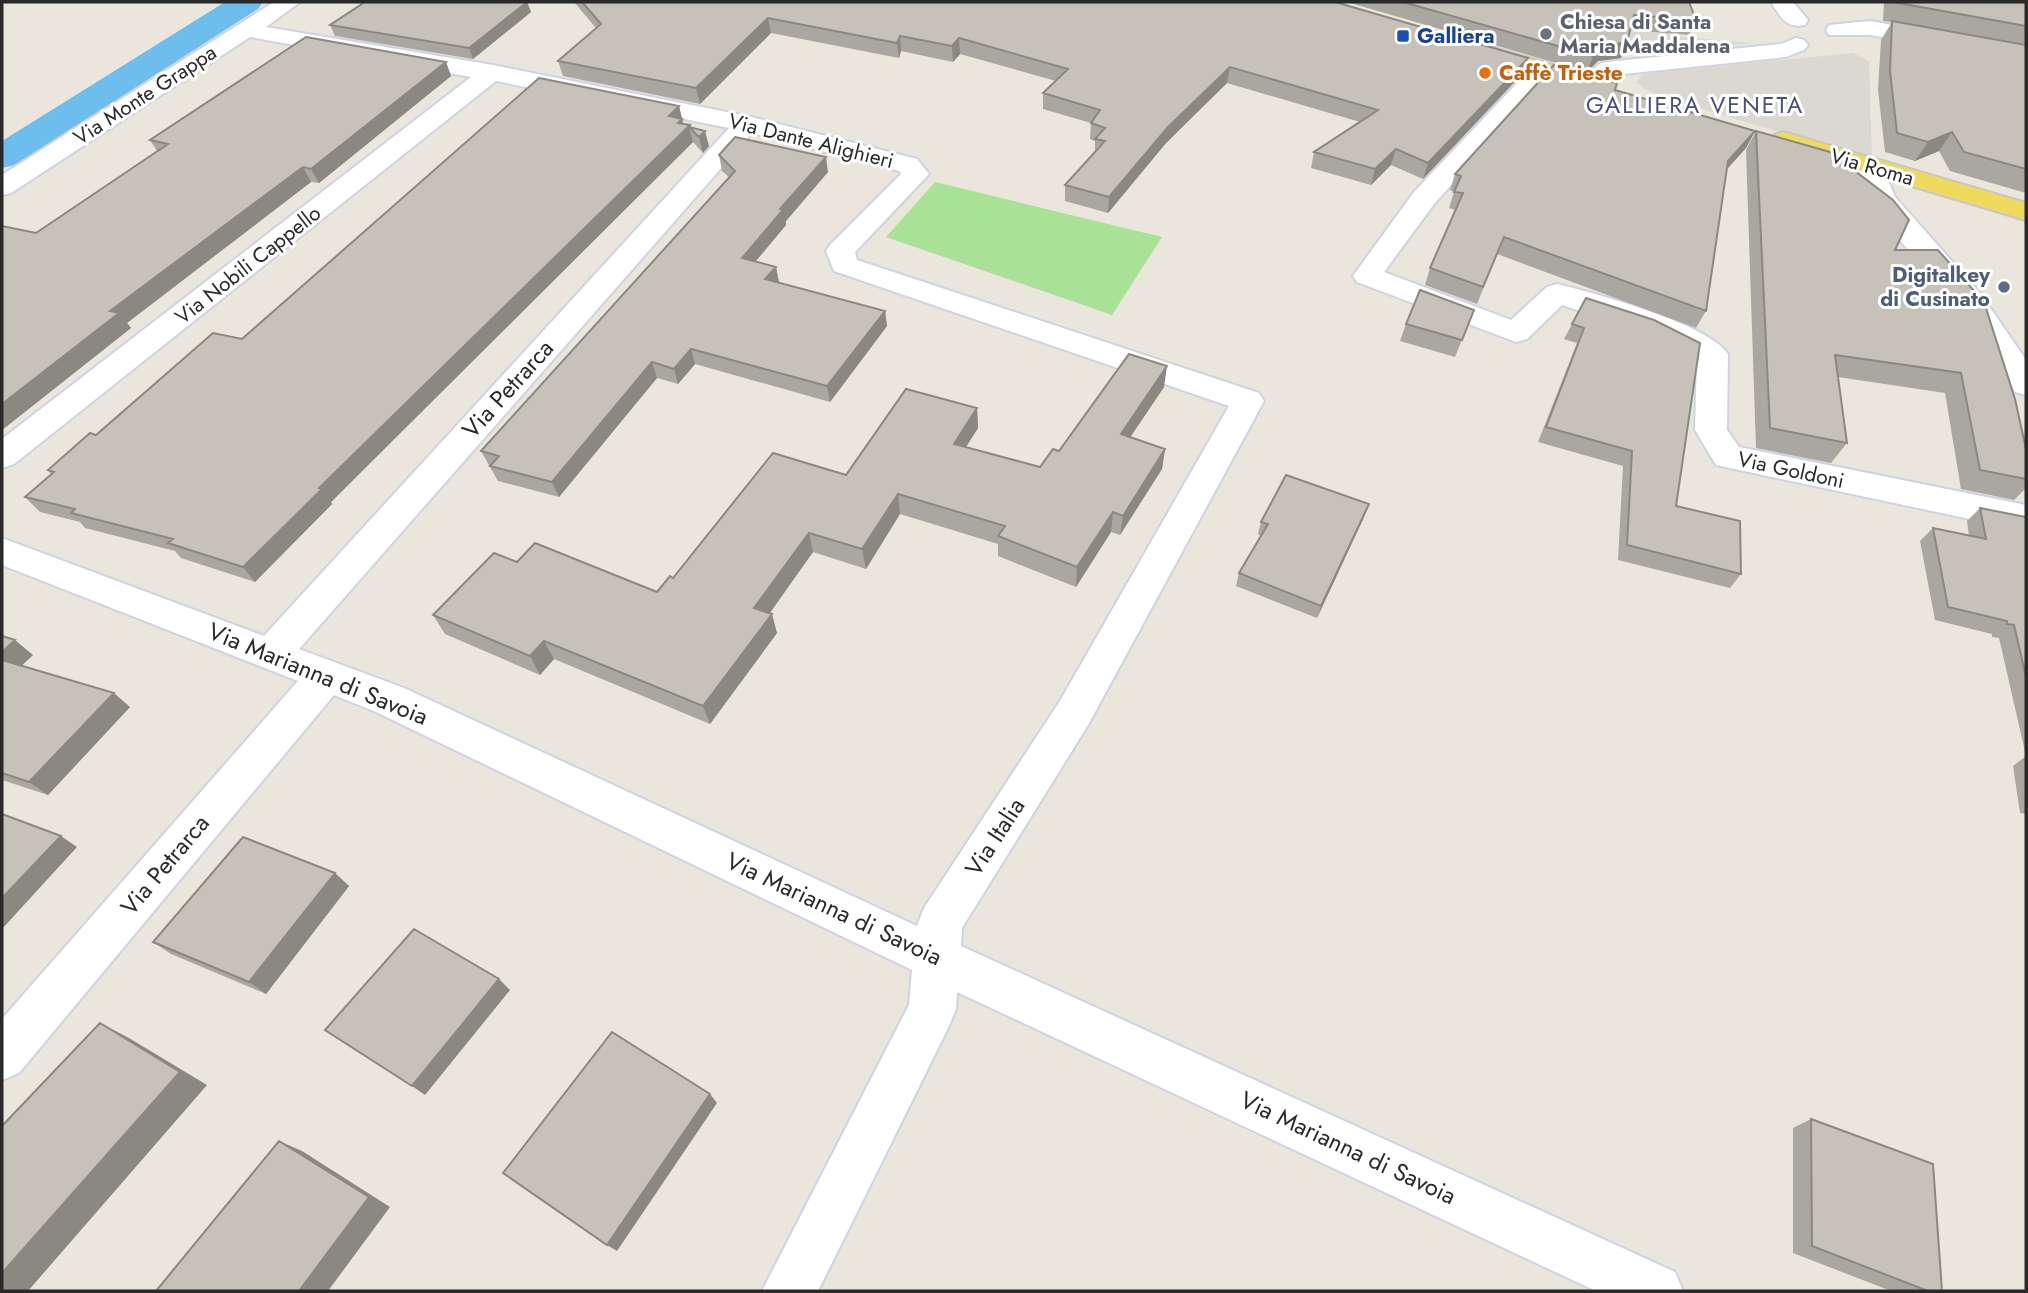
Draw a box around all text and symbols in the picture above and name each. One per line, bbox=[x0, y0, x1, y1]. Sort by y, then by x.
place label: Chiesa di Santa Maria Maddalena bbox=[1560, 7, 1730, 61]
place label: Galliera bbox=[1417, 21, 1495, 51]
marker: Chiesa di Santa Maria Maddalena bbox=[1538, 26, 1554, 42]
marker: Galliera bbox=[1395, 28, 1411, 44]
street label: Via Monte Grappa bbox=[68, 37, 222, 153]
place label: Caffè Trieste bbox=[1499, 58, 1623, 88]
marker: Caffè Trieste bbox=[1477, 65, 1493, 81]
district label: GALLIERA VENETA bbox=[1586, 88, 1804, 122]
street label: Via Dante Alighieri bbox=[725, 106, 897, 176]
street label: Via Roma bbox=[1827, 141, 1917, 193]
street label: Via Nobili Cappello bbox=[169, 198, 327, 332]
place label: Digitalkey di Cusinato bbox=[1880, 260, 1991, 314]
marker: Digitalkey di Cusinato bbox=[1996, 279, 2012, 295]
street label: Via Petrarca bbox=[454, 332, 561, 446]
street label: Via Goldoni bbox=[1735, 444, 1847, 496]
street label: Via Marianna di Savoia bbox=[203, 613, 433, 734]
street label: Via Italia bbox=[956, 791, 1033, 883]
street label: Via Petrarca bbox=[112, 807, 217, 923]
street label: Via Marianna di Savoia bbox=[721, 843, 948, 974]
street label: Via Marianna di Savoia bbox=[1235, 1082, 1462, 1213]

